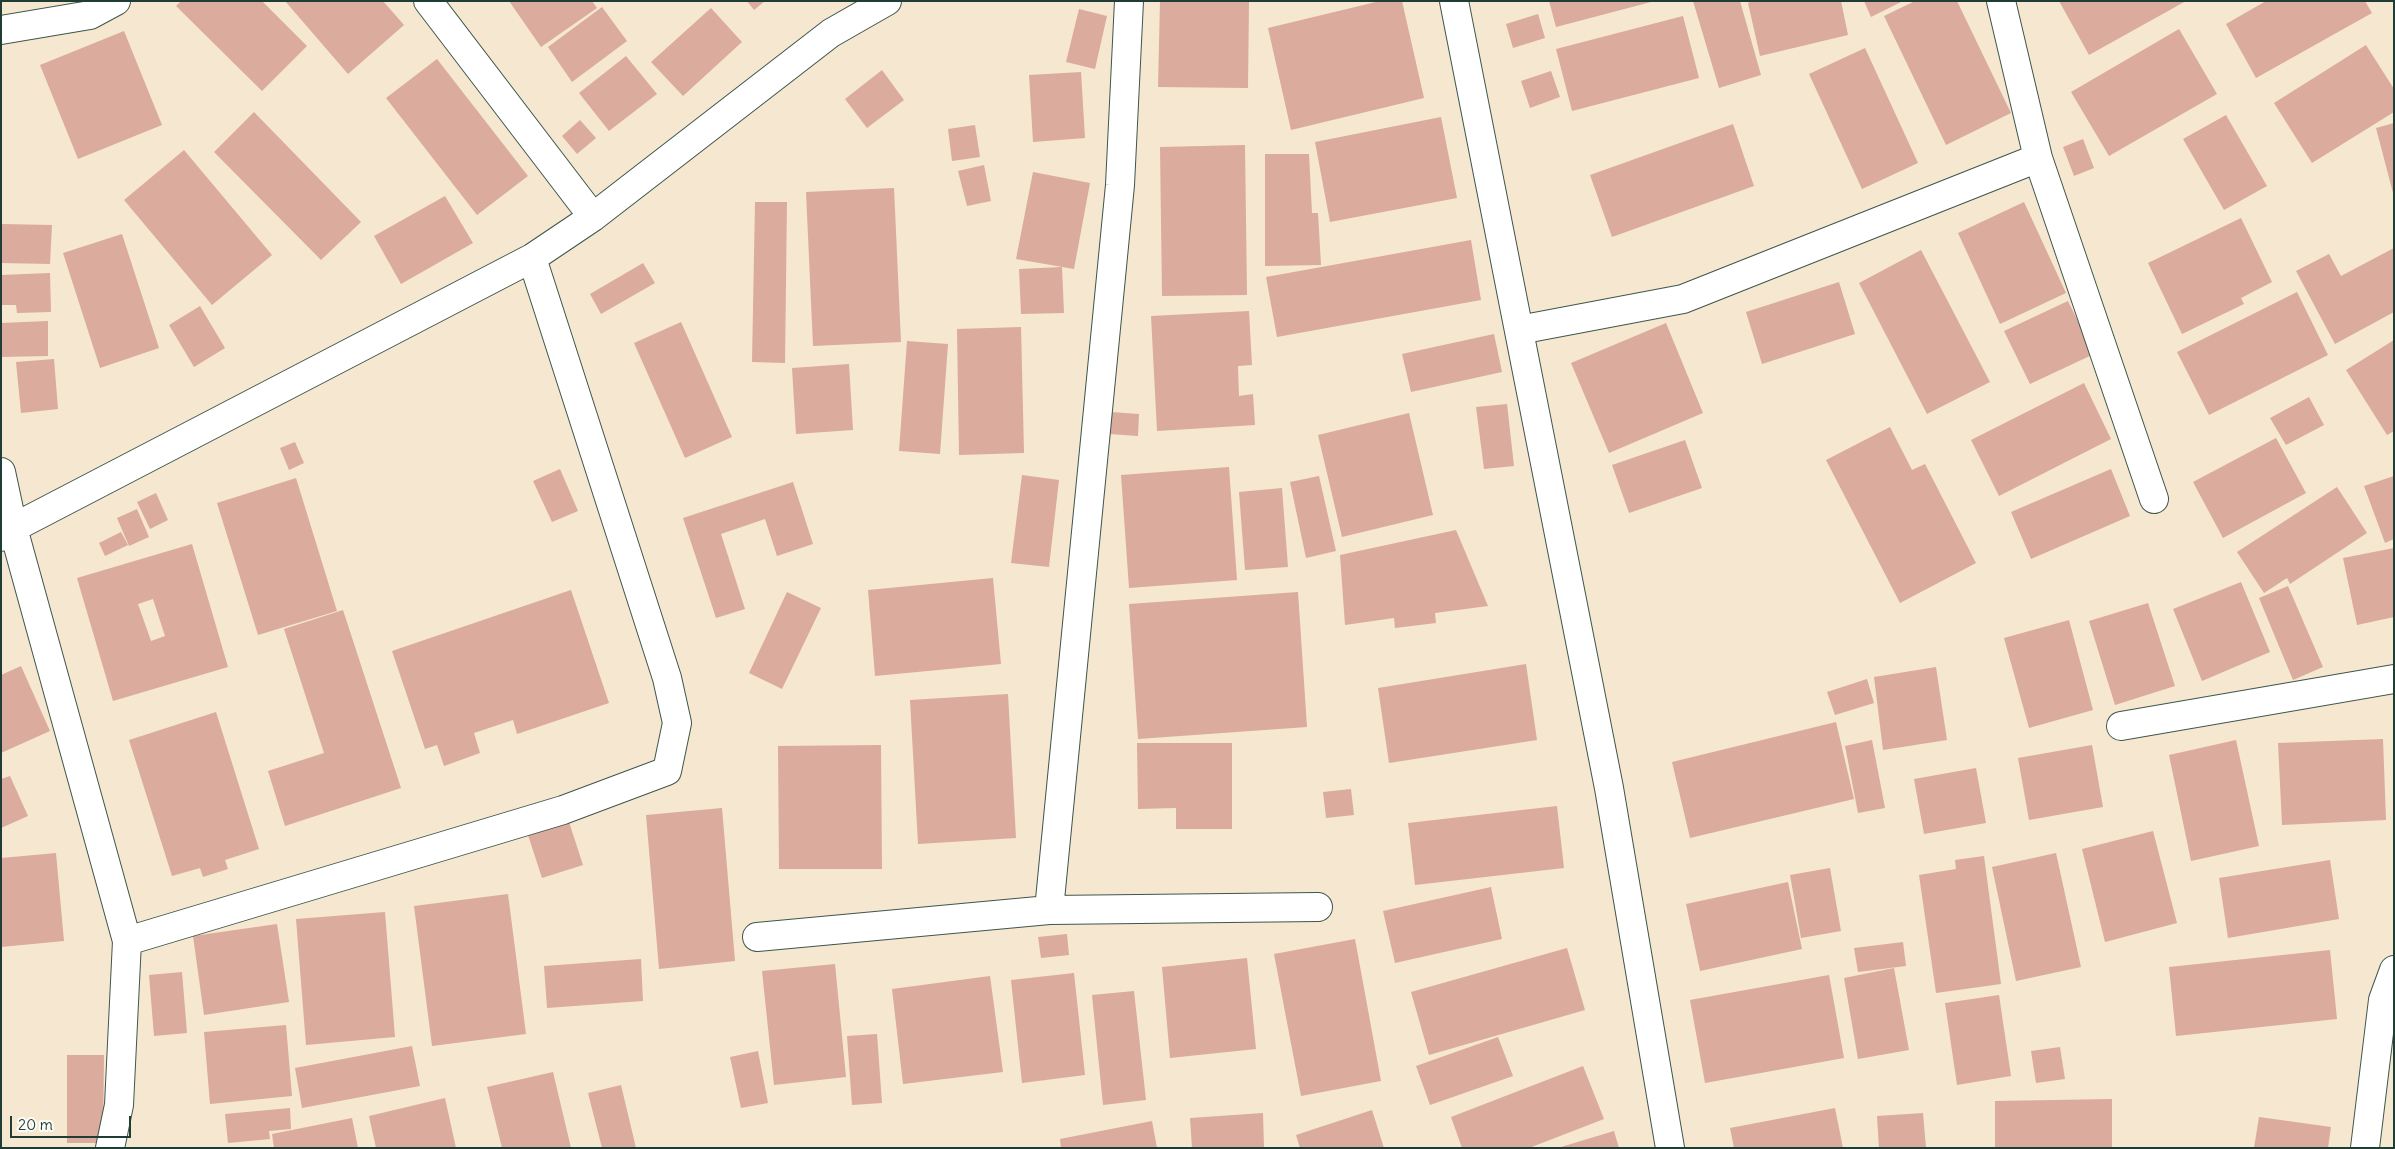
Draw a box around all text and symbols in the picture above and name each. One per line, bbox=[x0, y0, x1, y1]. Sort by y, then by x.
scale bar bbox=[12, 1106, 134, 1138]
text: 20 m bbox=[18, 1115, 53, 1134]

